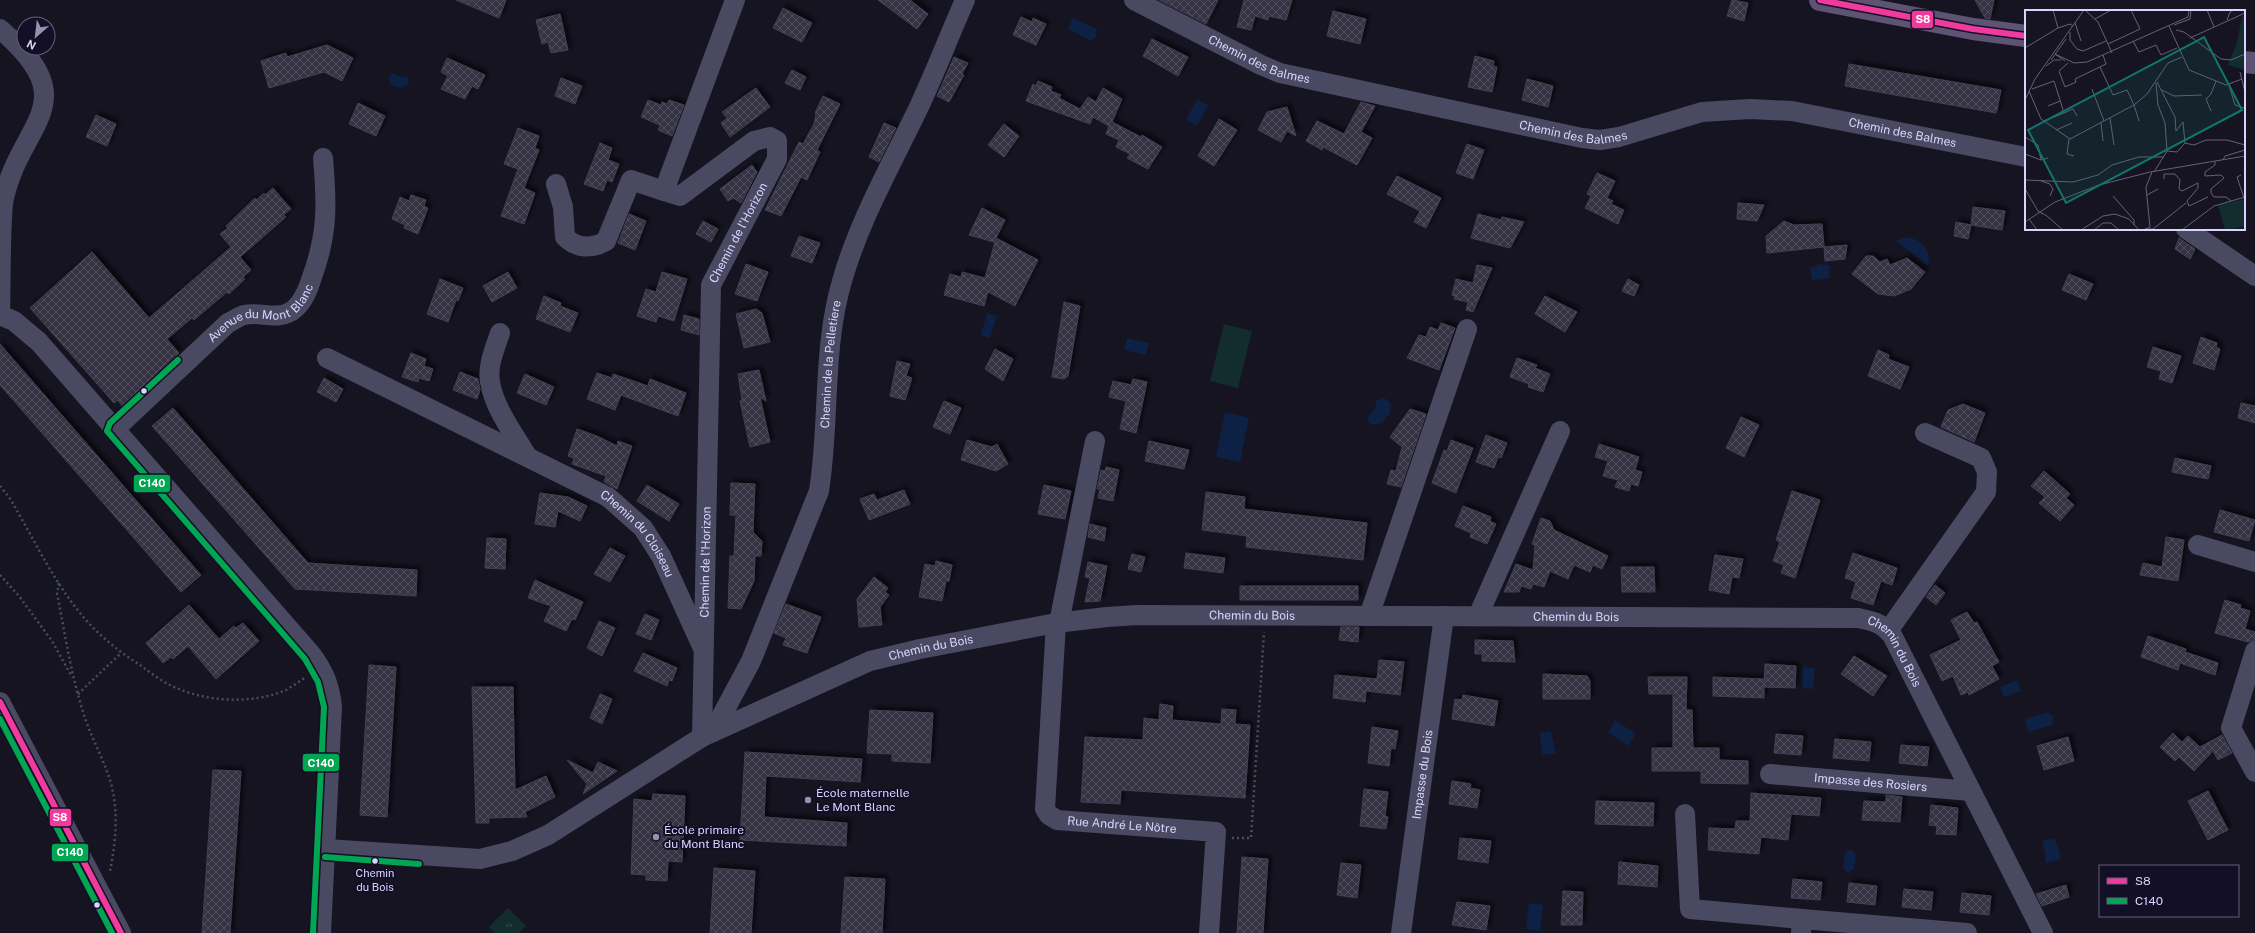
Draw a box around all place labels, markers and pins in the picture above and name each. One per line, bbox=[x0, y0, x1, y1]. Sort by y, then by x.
unlabelled marker bbox=[139, 386, 149, 396]
place label: École maternelle Le Mont Blanc bbox=[816, 786, 910, 814]
marker: École maternelle Le Mont Blanc bbox=[803, 795, 813, 805]
place label: École primaire du Mont Blanc bbox=[664, 823, 744, 851]
marker: École primaire du Mont Blanc bbox=[651, 832, 661, 842]
marker: Chemin du Bois bbox=[370, 856, 380, 866]
place label: Chemin du Bois bbox=[356, 867, 394, 893]
unlabelled marker bbox=[92, 900, 102, 910]

